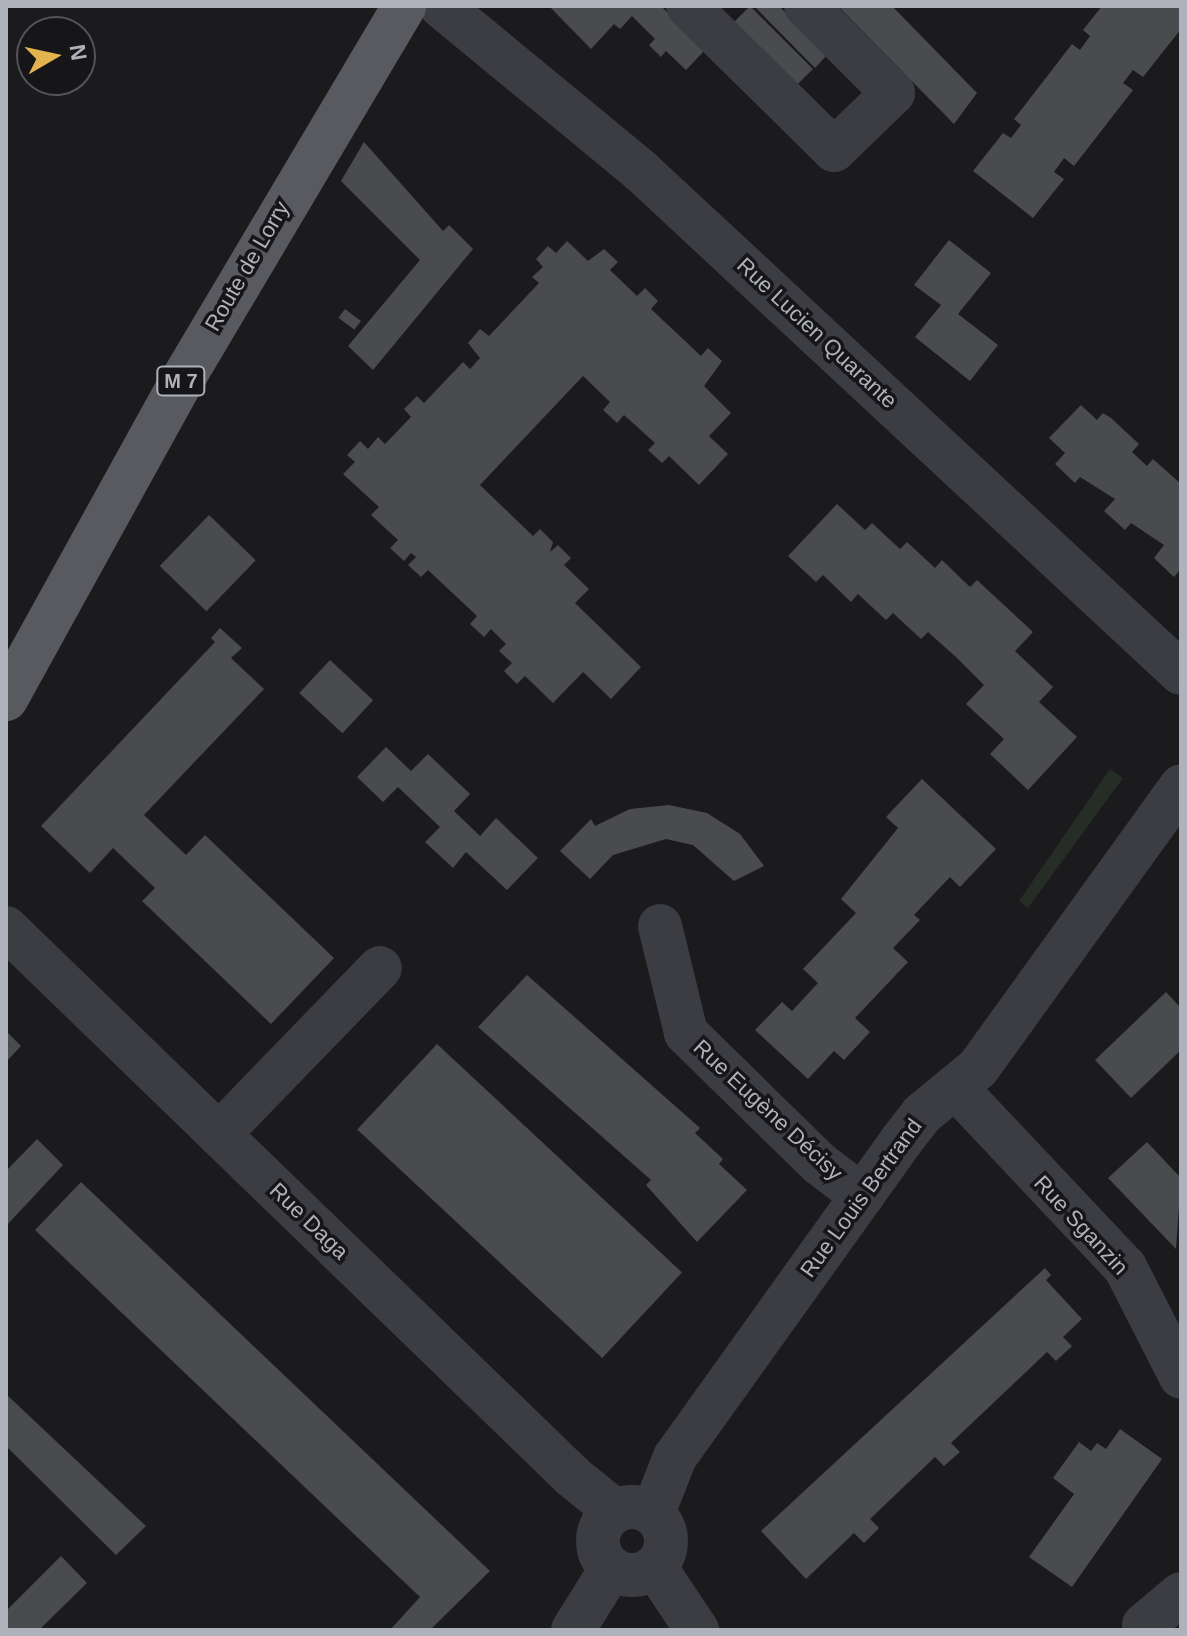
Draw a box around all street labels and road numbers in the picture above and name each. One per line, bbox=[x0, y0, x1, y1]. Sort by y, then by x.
street label: Route de Lorry bbox=[199, 196, 295, 336]
street label: Rue Lucien Quarante bbox=[732, 252, 902, 414]
road number: M 7 bbox=[155, 365, 207, 397]
street label: Rue Eugène Décisy bbox=[688, 1034, 848, 1186]
street label: Rue Louis Bertrand bbox=[795, 1114, 927, 1282]
street label: Rue Sganzin bbox=[1028, 1170, 1134, 1280]
street label: Rue Daga bbox=[264, 1177, 354, 1265]

